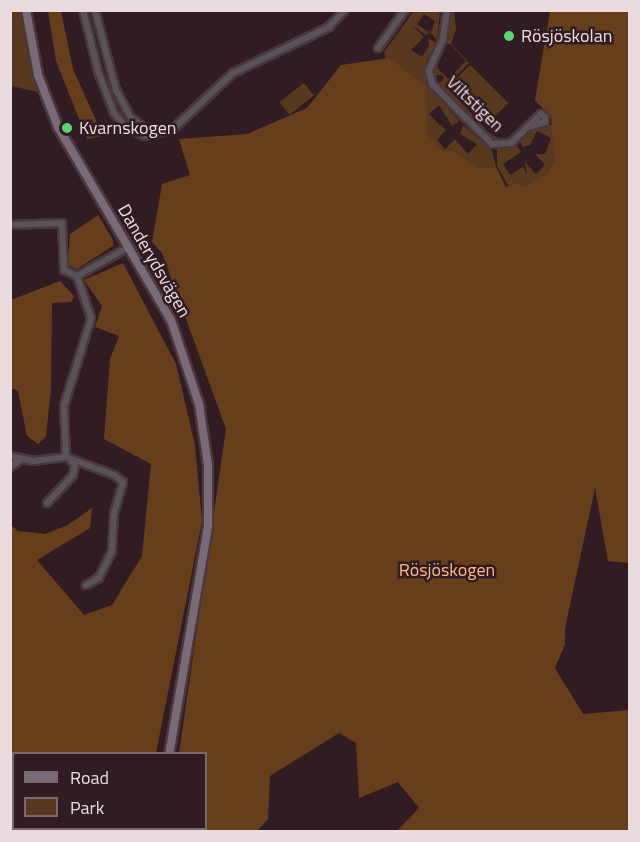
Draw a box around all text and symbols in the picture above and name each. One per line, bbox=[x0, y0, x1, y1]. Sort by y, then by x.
place label: Rösjöskolan bbox=[521, 25, 612, 47]
marker: Rösjöskolan bbox=[502, 29, 516, 43]
street label: Viltstigen bbox=[442, 71, 508, 137]
place label: Kvarnskogen bbox=[79, 117, 177, 139]
marker: Kvarnskogen bbox=[60, 121, 74, 135]
street label: Danderydsvägen bbox=[113, 201, 195, 321]
park label: Rösjöskogen bbox=[399, 559, 495, 581]
legend bbox=[12, 752, 207, 830]
text: Road bbox=[70, 764, 109, 791]
text: Park bbox=[70, 794, 104, 821]

